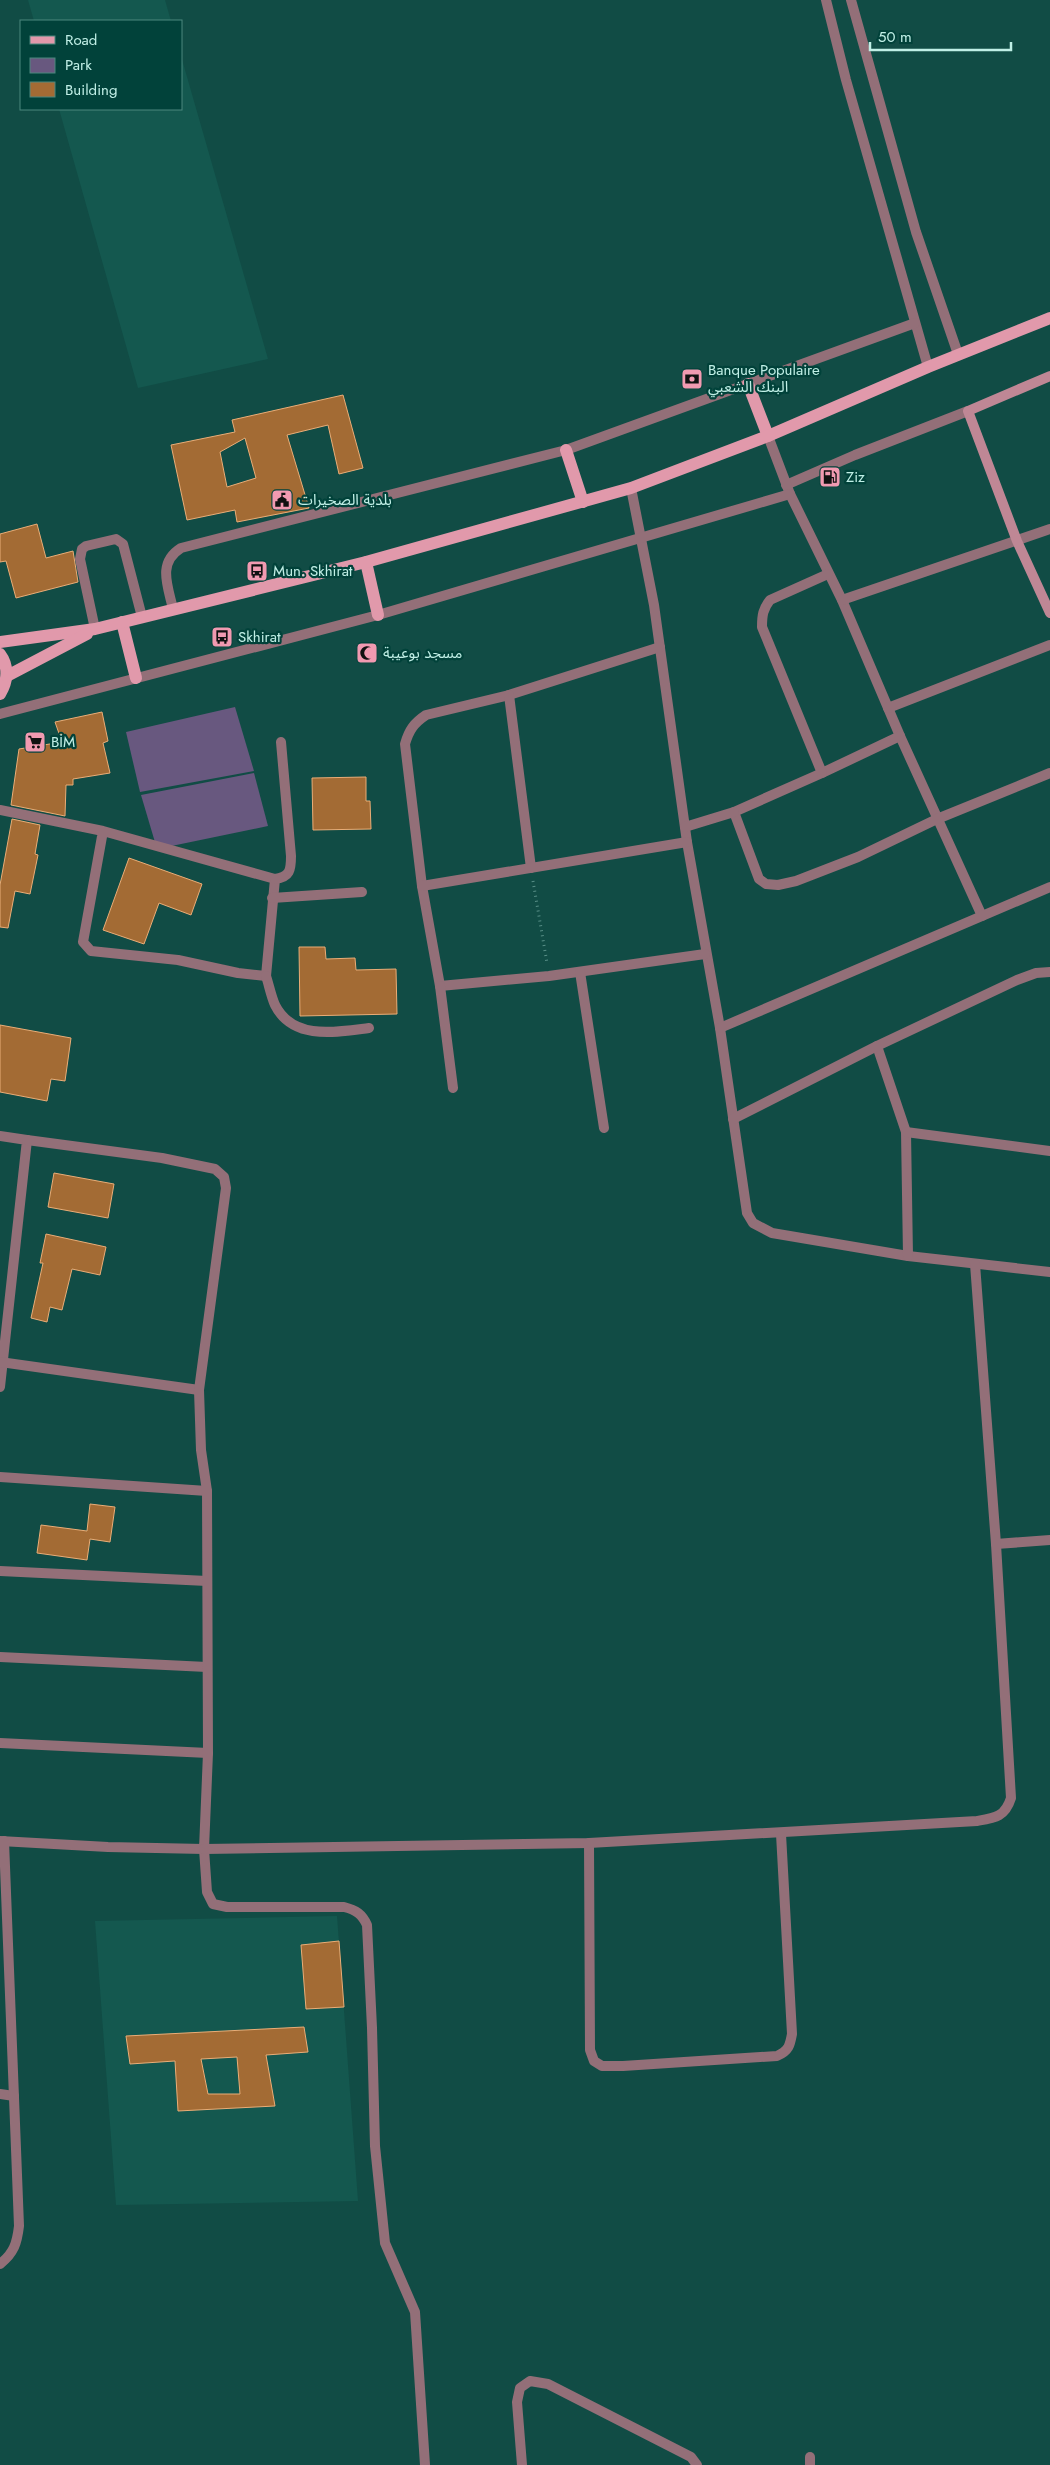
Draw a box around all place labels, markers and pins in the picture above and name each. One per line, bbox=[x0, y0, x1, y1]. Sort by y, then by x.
place label: Banque Populaire البنك الشعبي bbox=[708, 359, 820, 398]
bank icon: Banque Populaire البنك الشعبي bbox=[680, 367, 704, 391]
fuel station icon: Ziz bbox=[818, 465, 842, 489]
place label: Ziz bbox=[846, 466, 865, 488]
public building icon: بلدية الصخيرات bbox=[270, 488, 294, 512]
place label: بلدية الصخيرات bbox=[298, 489, 392, 511]
bus stop icon: Mun. Skhirat bbox=[245, 559, 269, 583]
place label: Mun. Skhirat bbox=[273, 560, 353, 582]
bus stop icon: Skhirat bbox=[210, 625, 234, 649]
place label: Skhirat bbox=[238, 626, 281, 648]
mosque icon: مسجد بوعيبة bbox=[355, 641, 379, 665]
place label: مسجد بوعيبة bbox=[383, 642, 462, 664]
supermarket icon: BİM bbox=[23, 730, 47, 754]
place label: BİM bbox=[51, 731, 75, 753]

